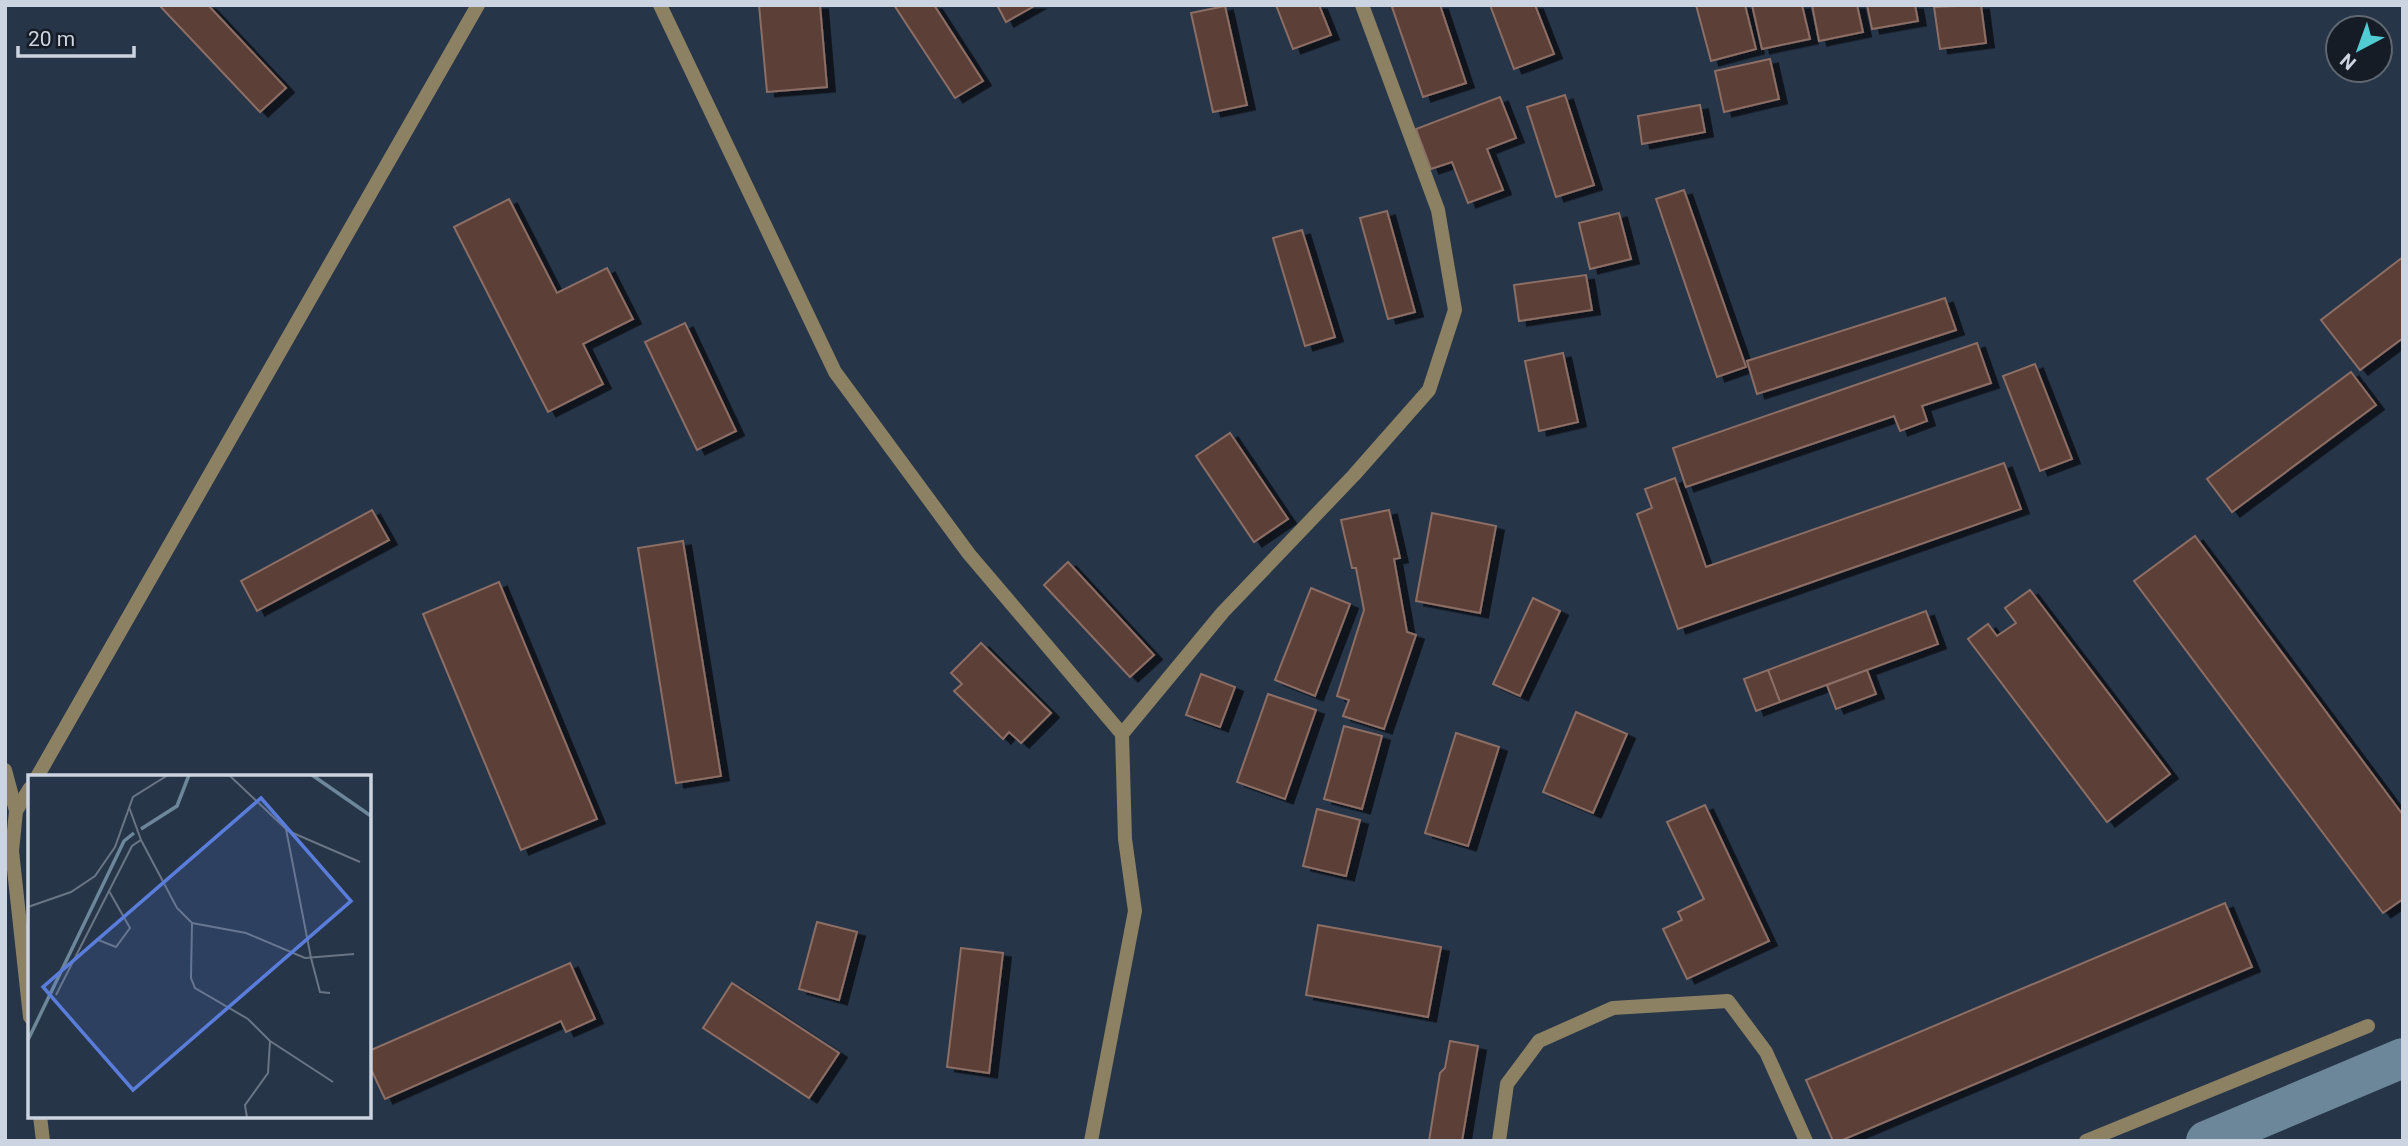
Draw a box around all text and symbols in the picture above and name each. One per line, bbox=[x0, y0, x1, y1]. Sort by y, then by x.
scale bar bbox=[18, 14, 133, 58]
north arrow bbox=[2324, 14, 2394, 84]
text: 20 m bbox=[28, 27, 75, 51]
text: N bbox=[2336, 48, 2361, 75]
inset map bbox=[28, 775, 371, 1118]

